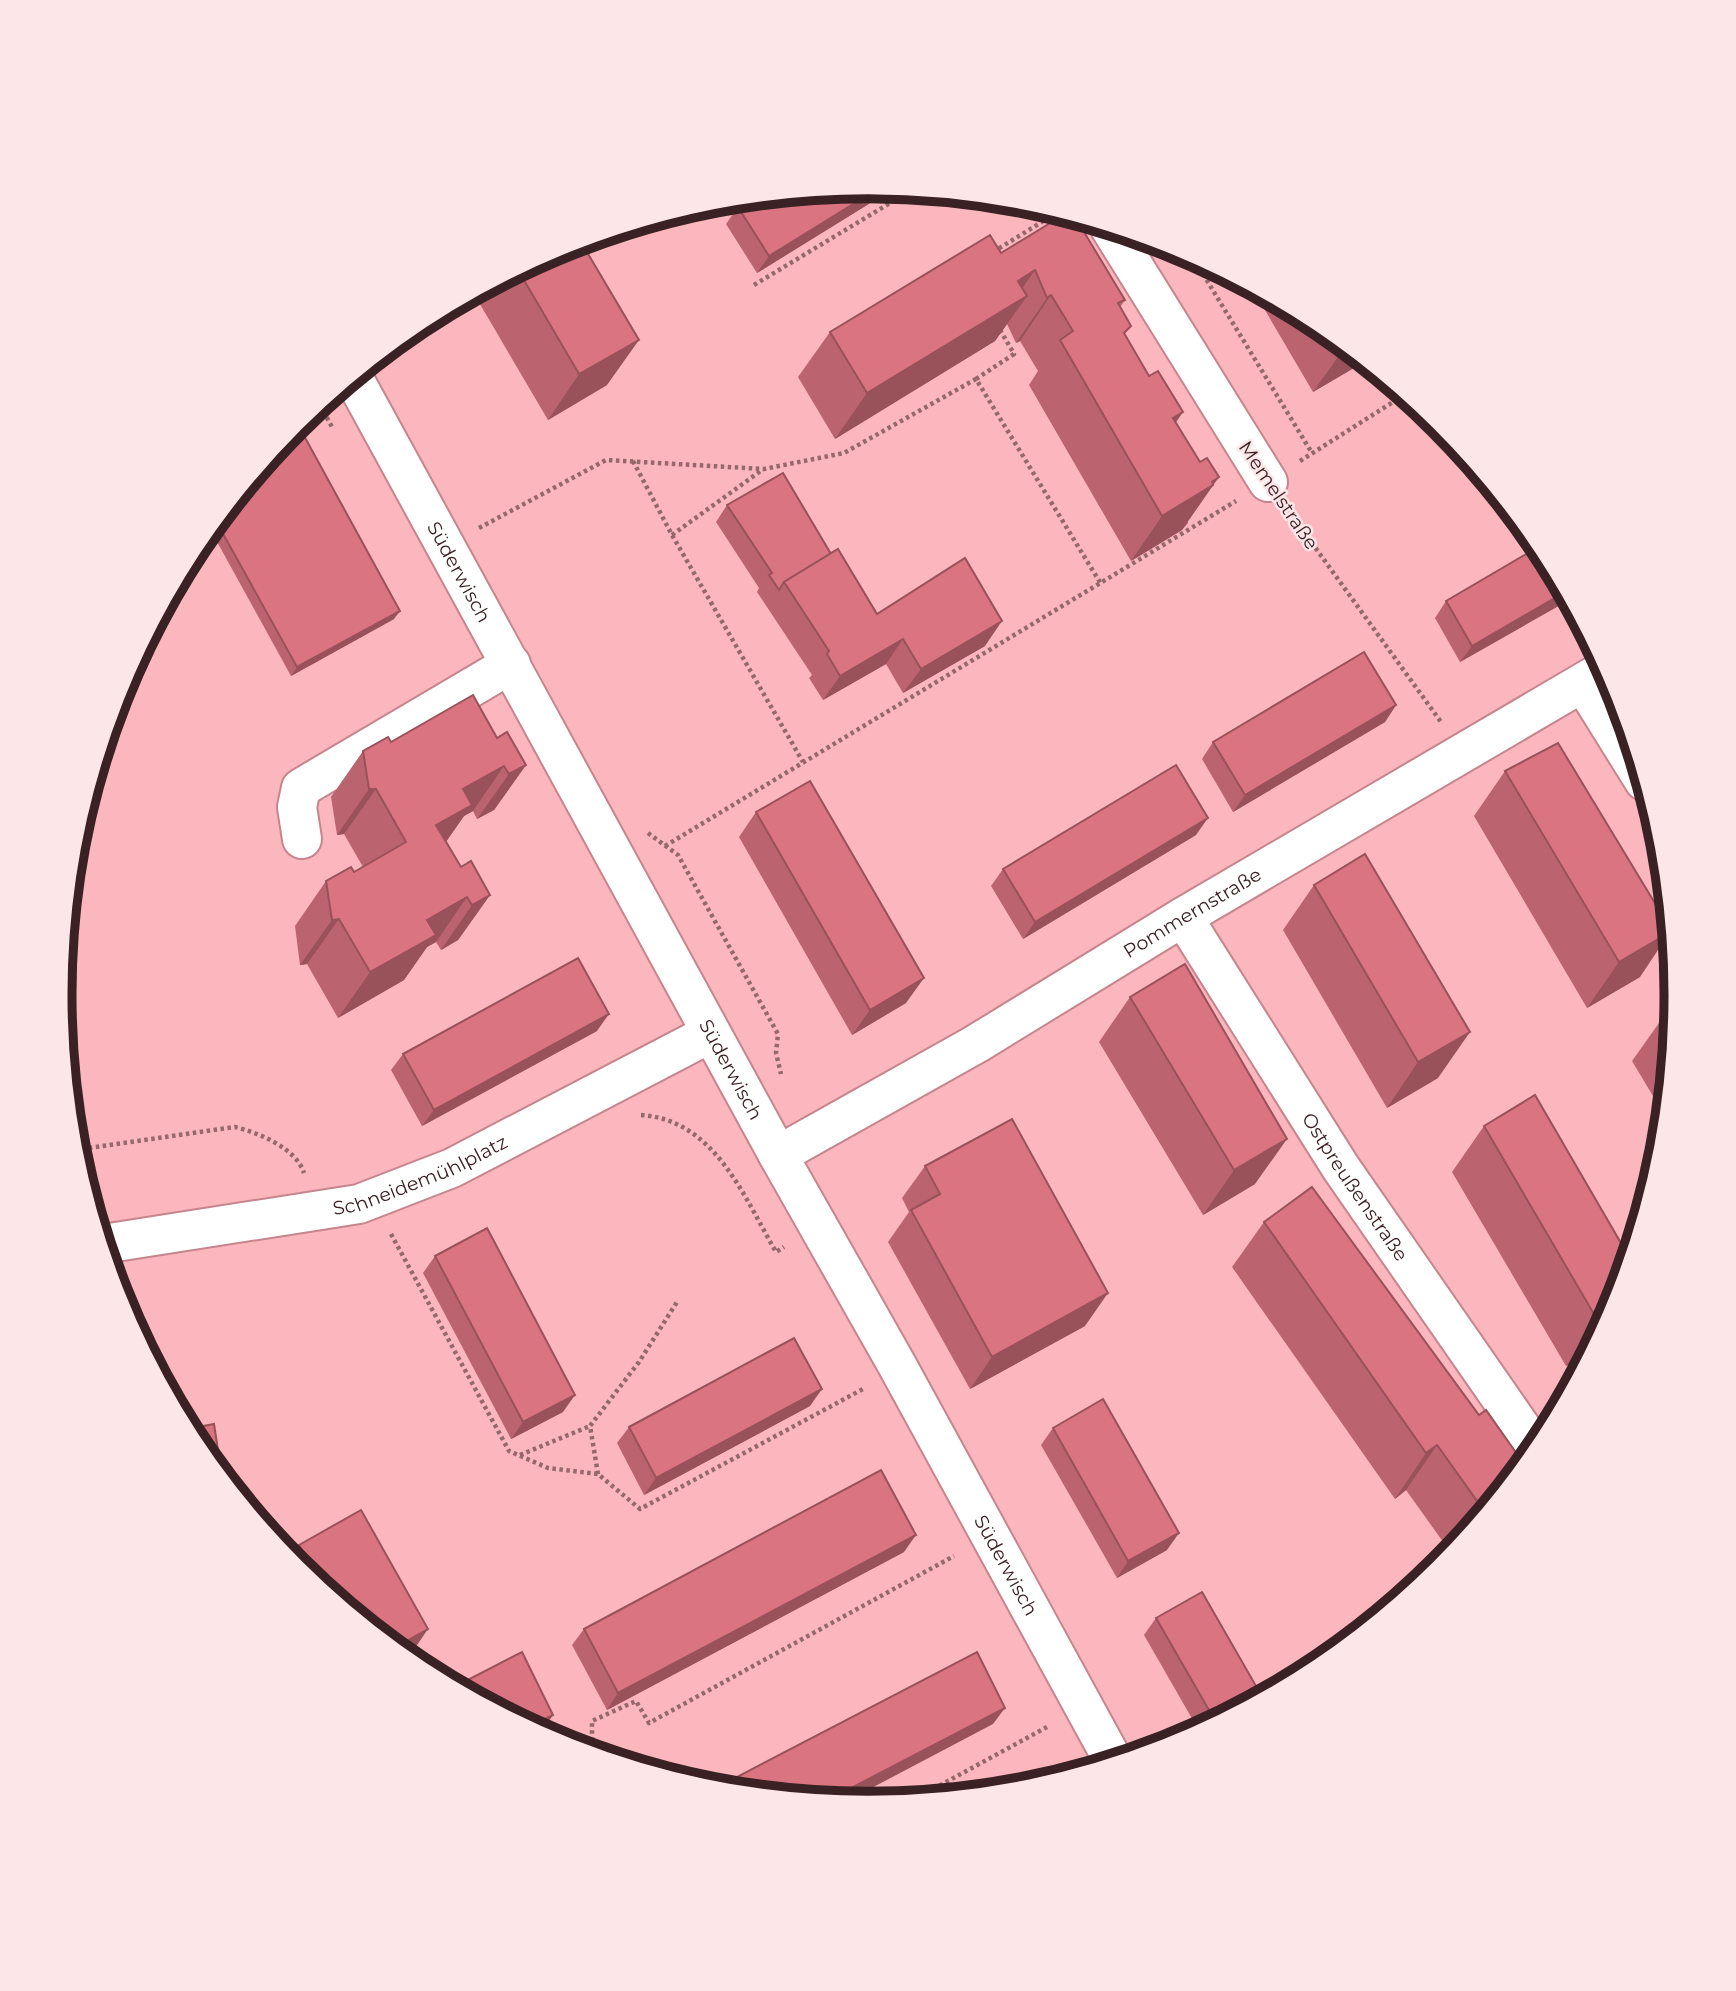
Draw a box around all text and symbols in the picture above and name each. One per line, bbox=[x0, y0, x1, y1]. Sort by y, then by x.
street label: Memelstraße bbox=[1234, 437, 1323, 554]
street label: Süderwisch bbox=[422, 518, 496, 626]
street label: Pommernstraße bbox=[1119, 863, 1265, 963]
street label: Süderwisch bbox=[694, 1015, 768, 1124]
street label: Ostpreußenstraße bbox=[1297, 1108, 1413, 1265]
street label: Schneidemühlplatz bbox=[331, 1130, 511, 1220]
street label: Süderwisch bbox=[969, 1511, 1043, 1620]

